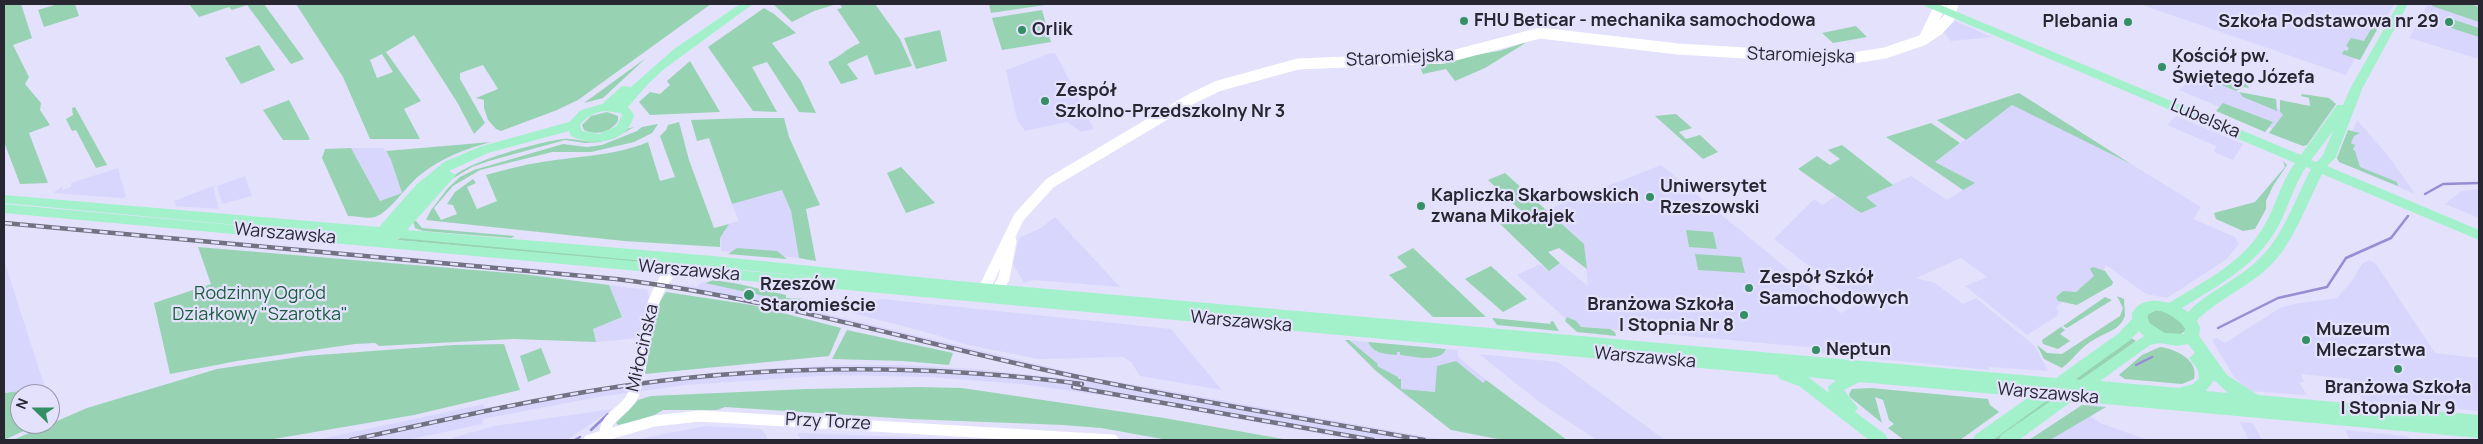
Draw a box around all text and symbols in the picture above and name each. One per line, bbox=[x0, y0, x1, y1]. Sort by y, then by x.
place label: FHU Beticar - mechanika samochodowa bbox=[1474, 10, 1815, 32]
place label: Plebania bbox=[2042, 11, 2118, 33]
place label: Szkoła Podstawowa nr 29 bbox=[2218, 11, 2439, 33]
marker: FHU Beticar - mechanika samochodowa bbox=[1458, 15, 1470, 27]
marker: Plebania bbox=[2122, 16, 2134, 28]
marker: Szkoła Podstawowa nr 29 bbox=[2443, 16, 2455, 28]
place label: Orlik bbox=[1032, 19, 1072, 41]
marker: Orlik bbox=[1016, 24, 1028, 36]
street label: Staromiejska bbox=[1747, 43, 1855, 69]
street label: Staromiejska bbox=[1345, 44, 1455, 72]
place label: Kościół pw. Świętego Józefa bbox=[2172, 46, 2315, 88]
marker: Kościół pw. Świętego Józefa bbox=[2156, 61, 2168, 73]
place label: Zespół Szkolno-Przedszkolny Nr 3 bbox=[1055, 80, 1285, 122]
marker: Zespół Szkolno-Przedszkolny Nr 3 bbox=[1039, 95, 1051, 107]
street label: Lubelska bbox=[2167, 95, 2243, 143]
place label: Uniwersytet Rzeszowski bbox=[1660, 176, 1767, 218]
place label: Kapliczka Skarbowskich zwana Mikołajek bbox=[1431, 185, 1639, 228]
marker: Uniwersytet Rzeszowski bbox=[1644, 191, 1656, 203]
marker: Kapliczka Skarbowskich zwana Mikołajek bbox=[1415, 200, 1427, 212]
street label: Warszawska bbox=[233, 219, 337, 249]
street label: Warszawska bbox=[637, 256, 741, 286]
place label: Zespół Szkół Samochodowych bbox=[1759, 267, 1909, 310]
place label: Rzeszów Staromieście bbox=[760, 274, 876, 316]
marker: Zespół Szkół Samochodowych bbox=[1743, 282, 1755, 294]
park label: Rodzinny Ogród Działkowy "Szarotka" bbox=[172, 283, 348, 326]
marker: Rzeszów Staromieście bbox=[742, 288, 756, 302]
place label: Branżowa Szkoła I Stopnia Nr 8 bbox=[1587, 294, 1734, 336]
street label: Miłocińska bbox=[622, 302, 664, 394]
street label: Warszawska bbox=[1189, 307, 1293, 337]
marker: Branżowa Szkoła I Stopnia Nr 8 bbox=[1738, 309, 1750, 321]
place label: Muzeum Mleczarstwa bbox=[2316, 319, 2426, 362]
marker: Muzeum Mleczarstwa bbox=[2300, 334, 2312, 346]
place label: Neptun bbox=[1826, 339, 1891, 361]
street label: Warszawska bbox=[1593, 343, 1697, 373]
marker: Neptun bbox=[1810, 344, 1822, 356]
marker: Branżowa Szkoła I Stopnia Nr 9 bbox=[2392, 363, 2404, 375]
place label: Branżowa Szkoła I Stopnia Nr 9 bbox=[2325, 377, 2471, 419]
street label: Warszawska bbox=[1996, 379, 2100, 409]
north arrow bbox=[10, 384, 60, 434]
text: N bbox=[11, 395, 32, 412]
street label: Przy Torze bbox=[785, 409, 871, 435]

